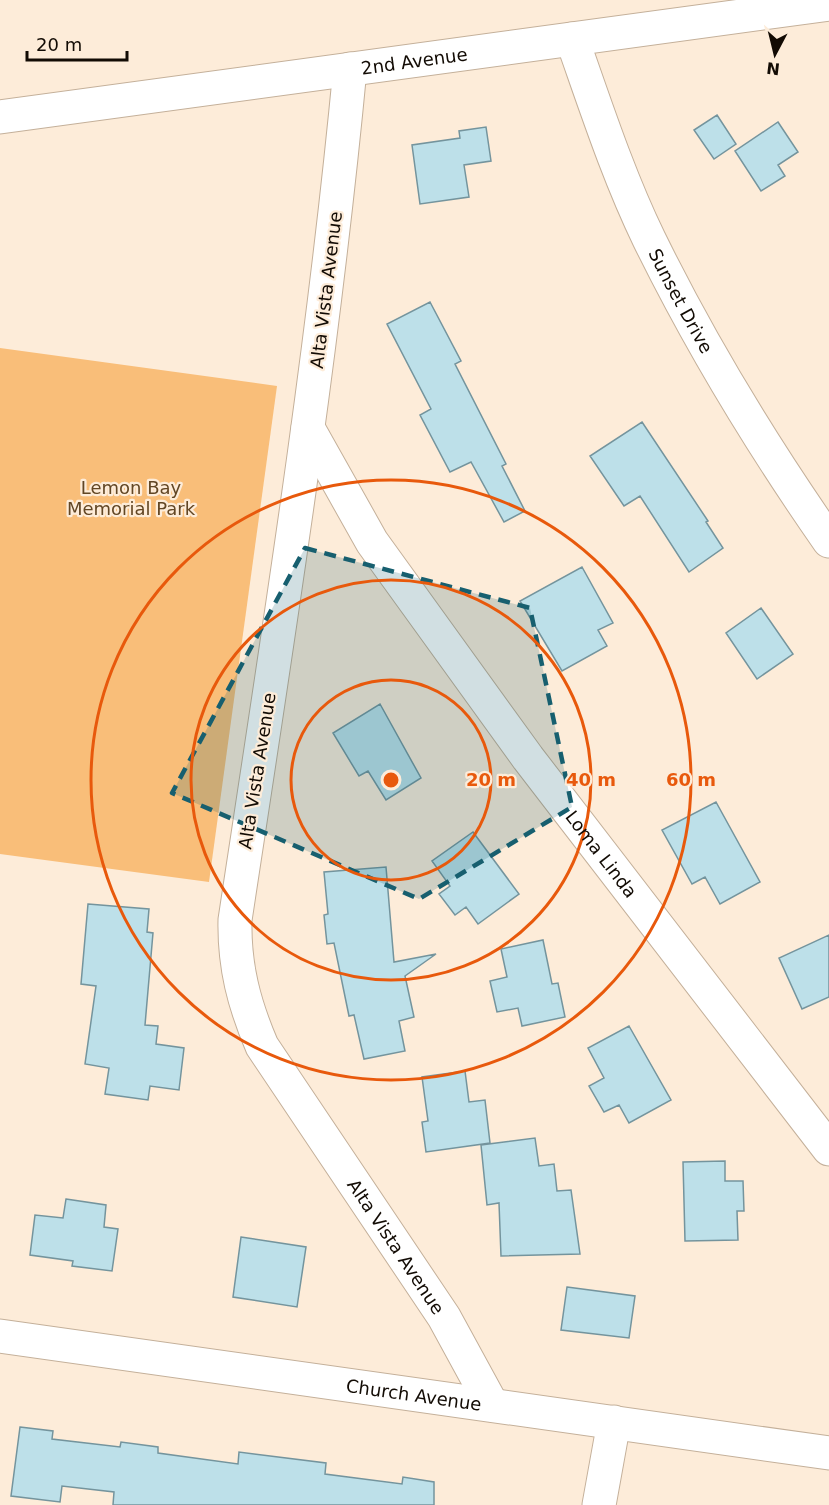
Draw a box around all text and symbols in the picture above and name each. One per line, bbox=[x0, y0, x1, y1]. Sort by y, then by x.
scale bar bbox=[27, 24, 128, 62]
north arrow bbox=[745, 24, 805, 84]
text: 20 m bbox=[36, 34, 82, 55]
street label: 2nd Avenue bbox=[360, 43, 469, 78]
text: N bbox=[765, 58, 781, 79]
street label: Alta Vista Avenue bbox=[306, 210, 346, 370]
street label: Sunset Drive bbox=[645, 245, 718, 357]
park label: Lemon Bay Memorial Park bbox=[67, 477, 196, 519]
street label: Alta Vista Avenue bbox=[234, 691, 280, 851]
text: 20 m bbox=[466, 769, 516, 790]
text: 40 m bbox=[566, 769, 616, 790]
text: 60 m bbox=[666, 769, 716, 790]
centre of rings bbox=[381, 770, 401, 790]
street label: Loma Linda bbox=[562, 806, 642, 901]
street label: Alta Vista Avenue bbox=[344, 1175, 449, 1318]
street label: Church Avenue bbox=[345, 1374, 483, 1414]

